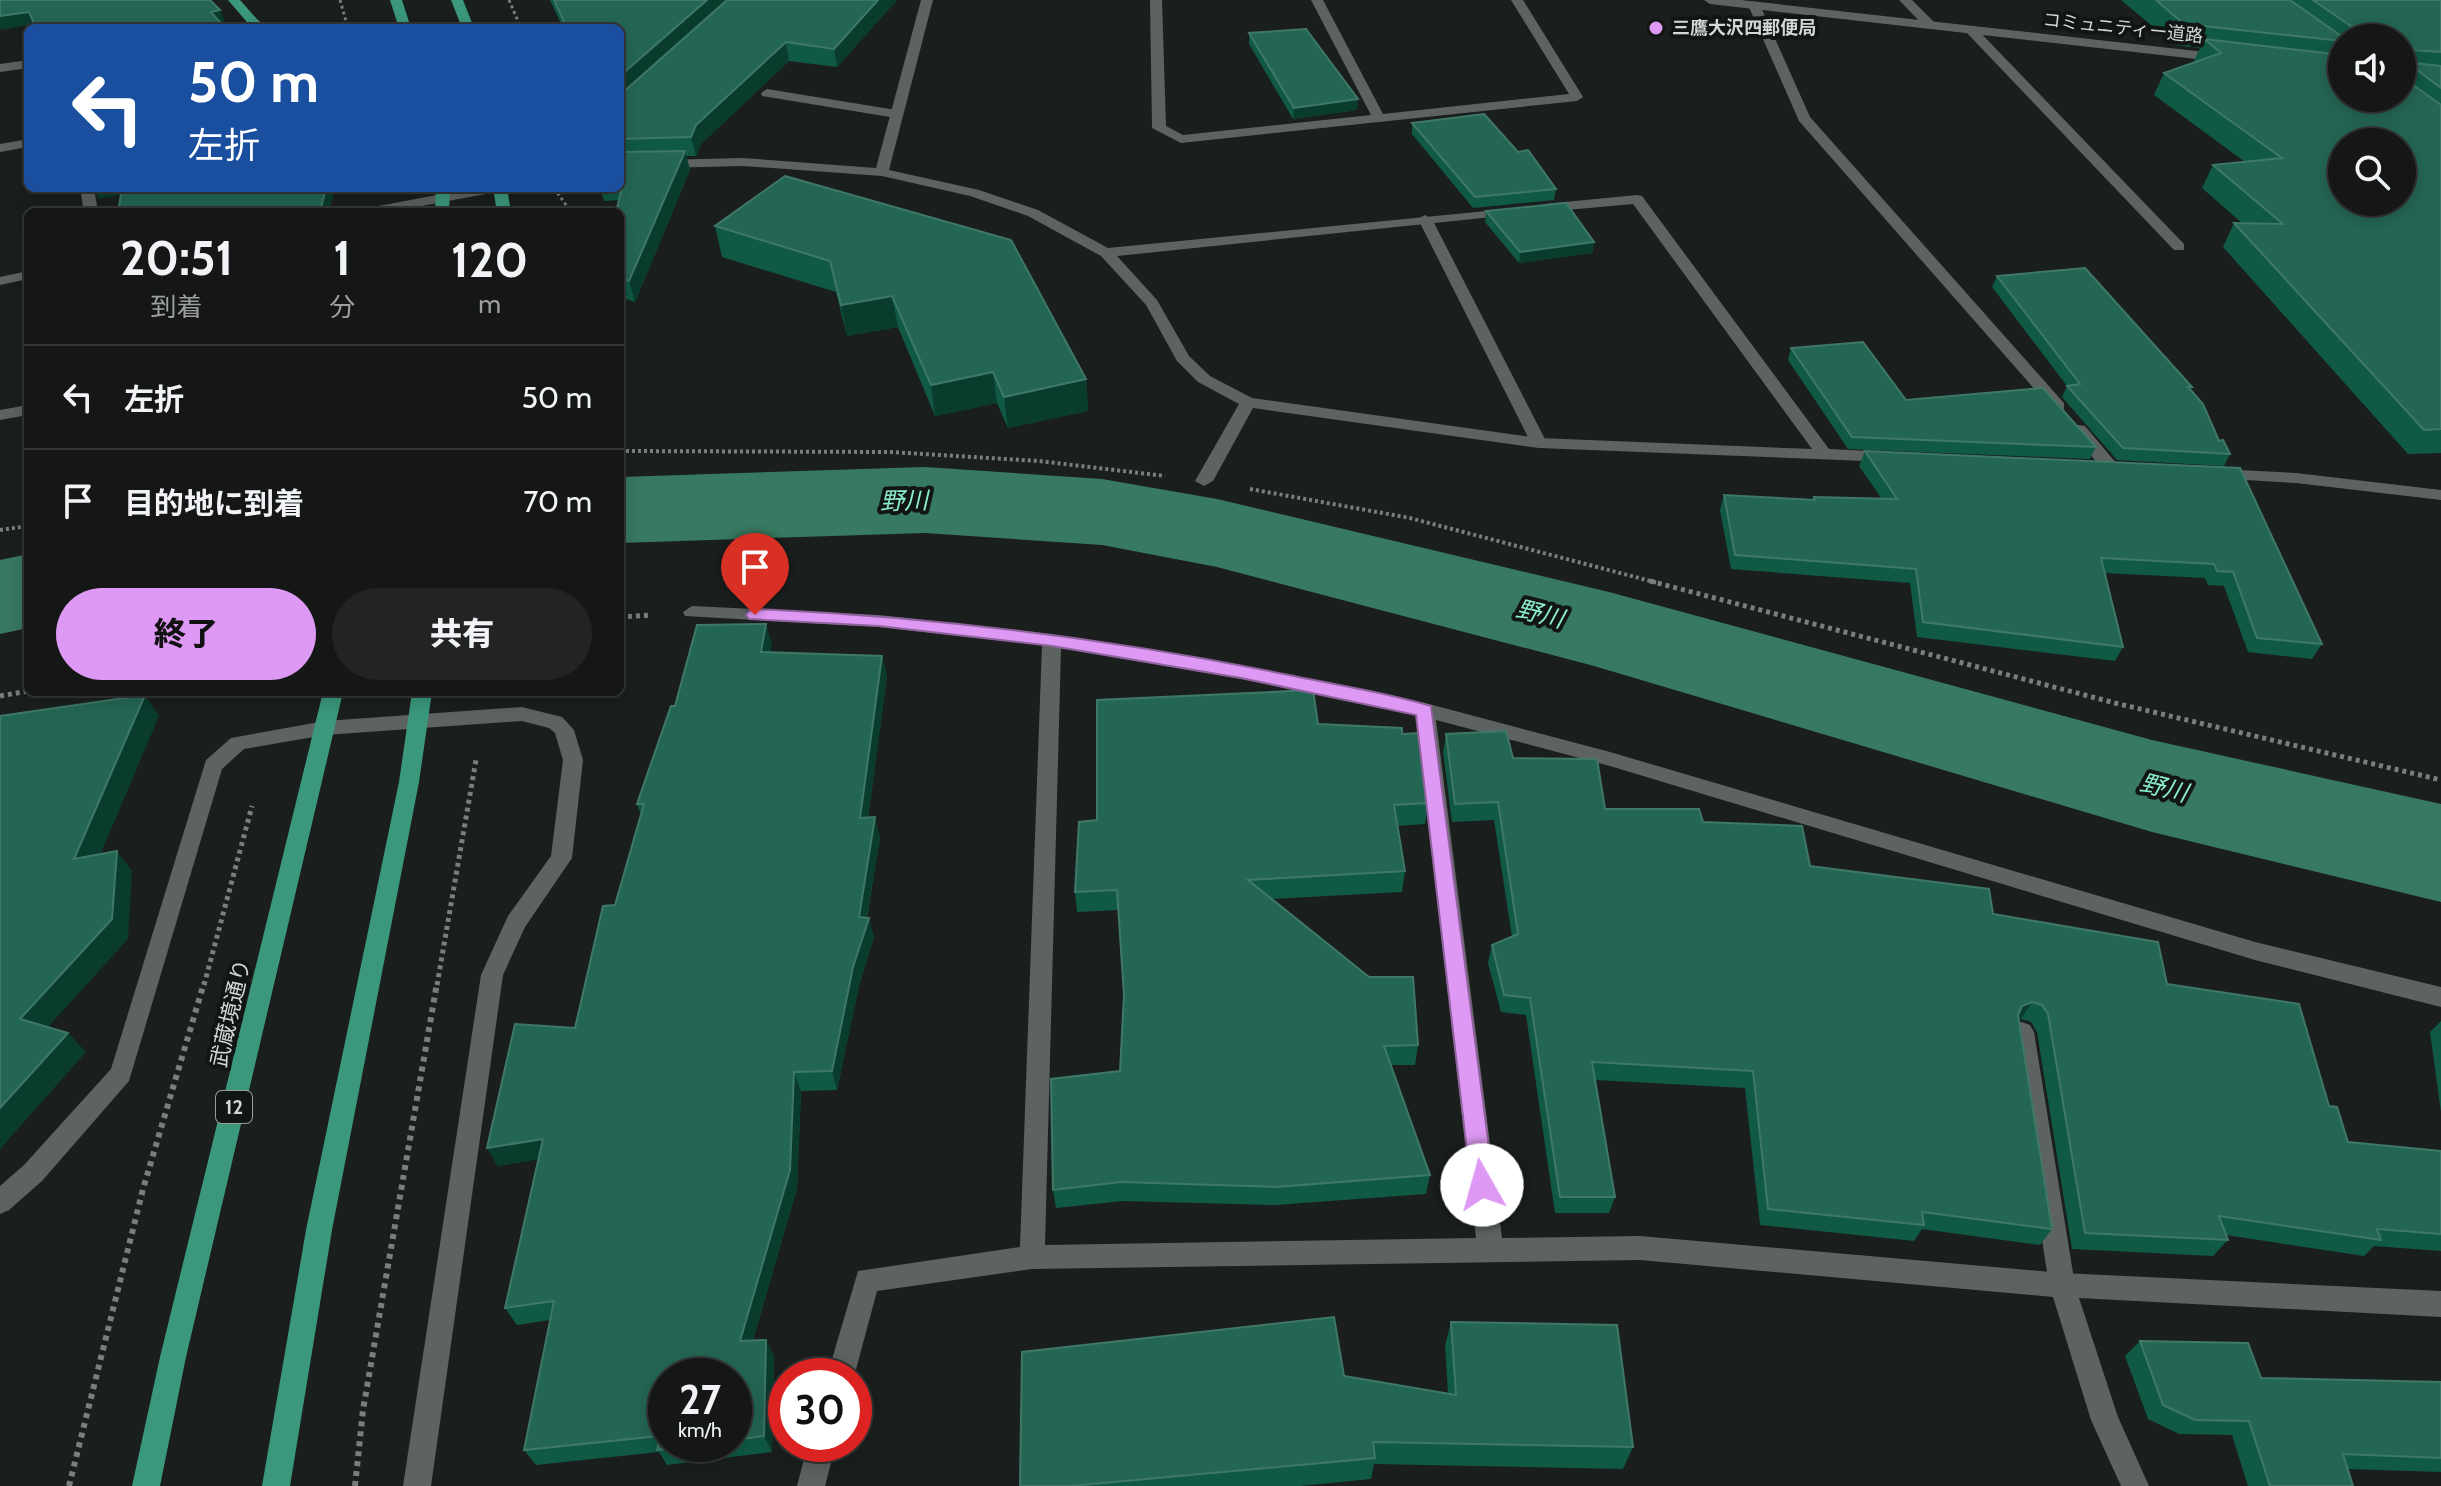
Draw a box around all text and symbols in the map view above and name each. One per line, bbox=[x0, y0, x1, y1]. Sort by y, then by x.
street label: コミュニティー道路 bbox=[2042, 9, 2204, 47]
place label: 三鷹大沢四郵便局 bbox=[1672, 17, 1816, 39]
marker: 三鷹大沢四郵便局 bbox=[1647, 19, 1665, 37]
map controls bbox=[2328, 24, 2416, 216]
button: sound bbox=[2328, 24, 2416, 112]
text: 50 m bbox=[188, 48, 319, 116]
icon: left bbox=[56, 56, 160, 160]
text: 左折 bbox=[188, 123, 260, 167]
button: search bbox=[2328, 128, 2416, 216]
text: 20:51 bbox=[120, 229, 233, 287]
text: 1 bbox=[333, 229, 351, 287]
text: 120 bbox=[451, 231, 528, 289]
text: m bbox=[478, 288, 501, 320]
text: 到着 bbox=[151, 291, 203, 323]
text: 分 bbox=[329, 291, 355, 323]
icon: left bbox=[56, 375, 100, 419]
text: 50 m bbox=[522, 379, 592, 416]
text: 左折 bbox=[124, 381, 184, 418]
icon: arrive bbox=[56, 479, 100, 523]
text: 70 m bbox=[523, 483, 592, 520]
text: 目的地に到着 bbox=[124, 485, 304, 522]
water label: 野川 bbox=[880, 486, 931, 515]
pin bbox=[721, 533, 789, 615]
icon: arrive bbox=[733, 545, 777, 589]
button: 終了 bbox=[56, 588, 316, 680]
button: 共有 bbox=[332, 588, 592, 680]
water label: 野川 bbox=[1513, 594, 1570, 634]
water label: 野川 bbox=[2137, 768, 2194, 808]
street label: 武蔵境通り bbox=[205, 956, 256, 1070]
road number: 12 bbox=[216, 1091, 252, 1123]
position arrow bbox=[1440, 1143, 1524, 1227]
speed limit sign: 30 bbox=[768, 1358, 872, 1462]
text: 27 bbox=[679, 1375, 721, 1424]
text: km/h bbox=[678, 1418, 722, 1442]

